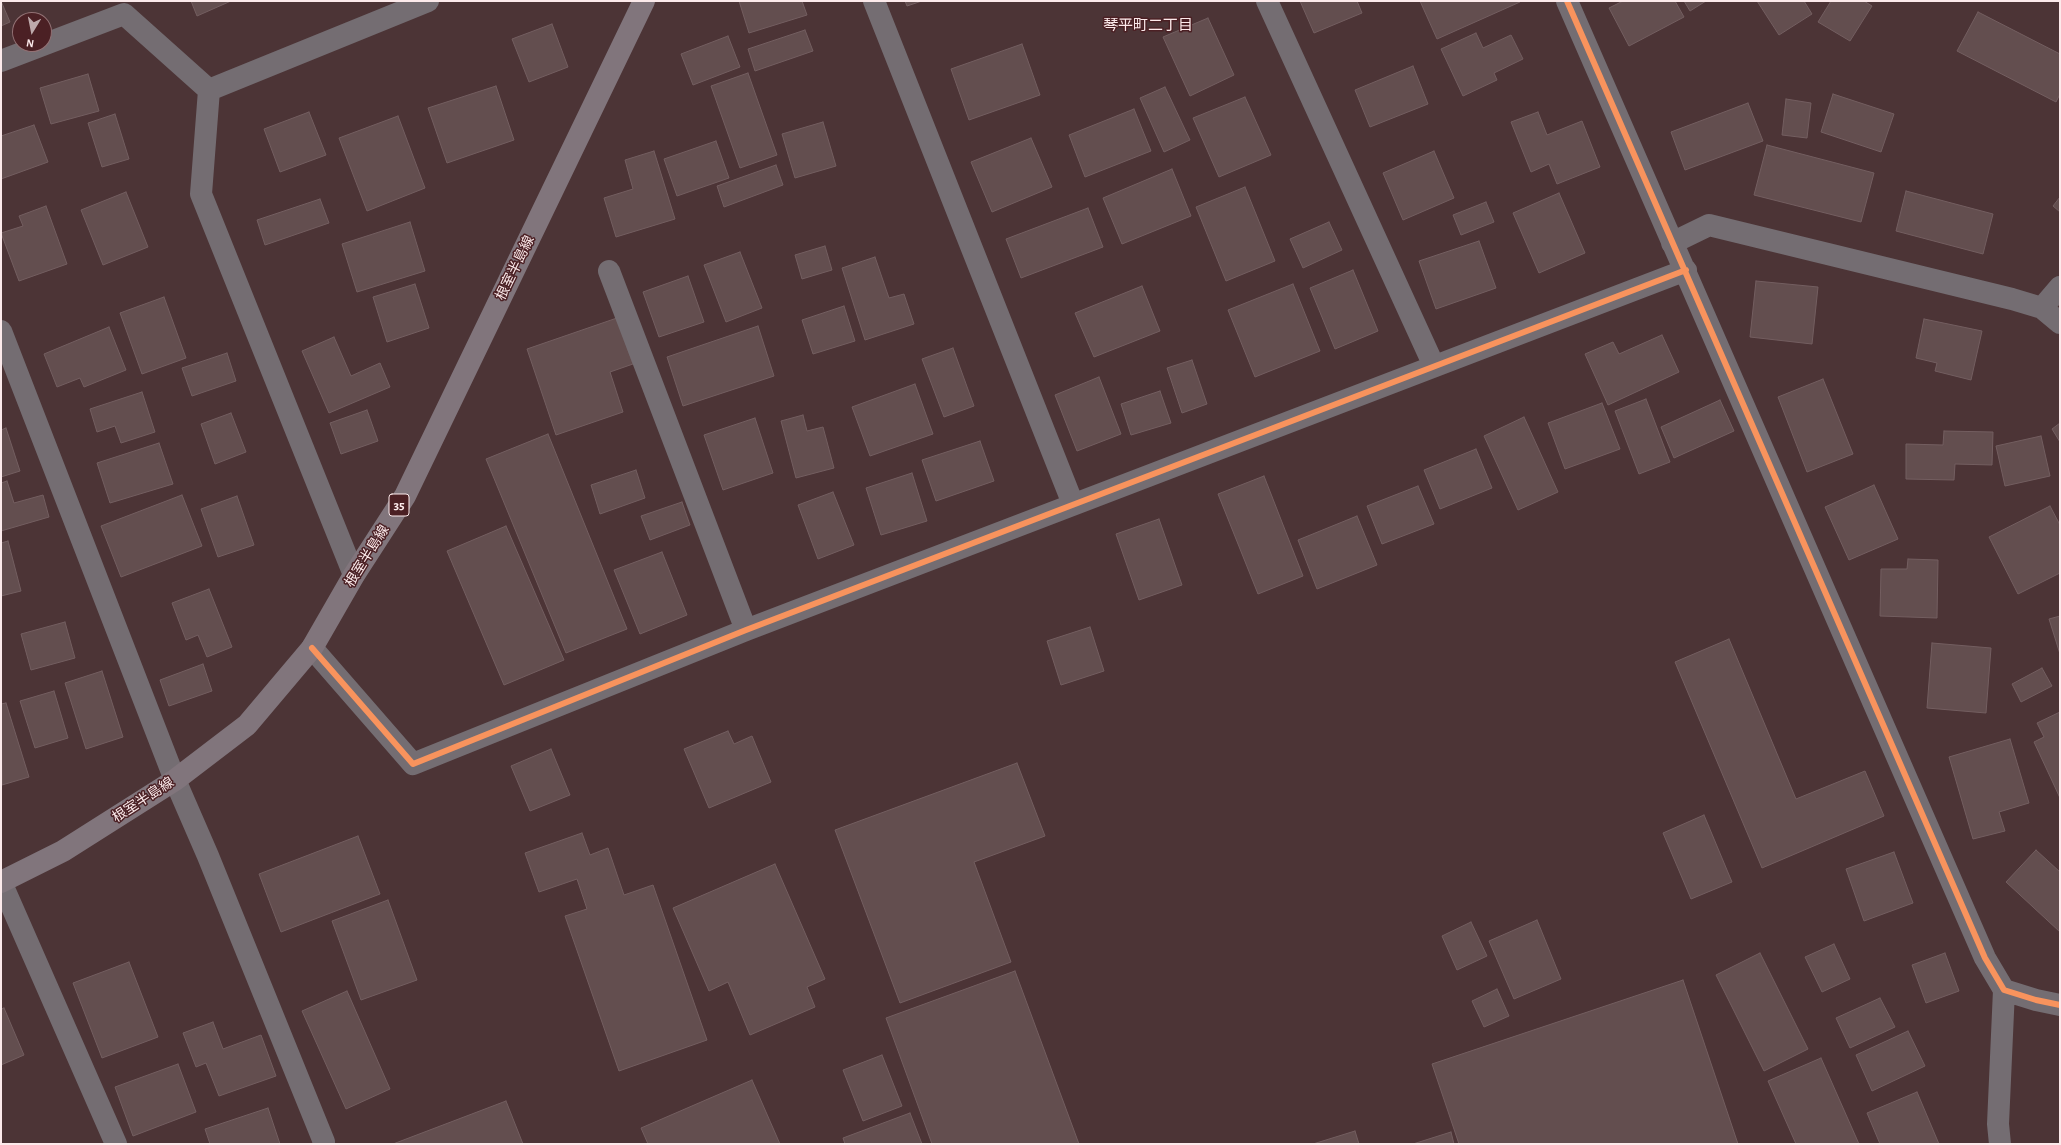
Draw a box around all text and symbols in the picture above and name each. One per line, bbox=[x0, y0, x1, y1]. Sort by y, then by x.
north arrow bbox=[12, 12, 52, 52]
district label: 琴平町二丁目 bbox=[1103, 16, 1193, 34]
text: N bbox=[25, 37, 35, 49]
street label: 根室半島線 bbox=[492, 233, 538, 303]
road number: 35 bbox=[389, 494, 409, 516]
street label: 根室半島線 bbox=[341, 522, 393, 590]
street label: 根室半島線 bbox=[109, 774, 177, 826]

